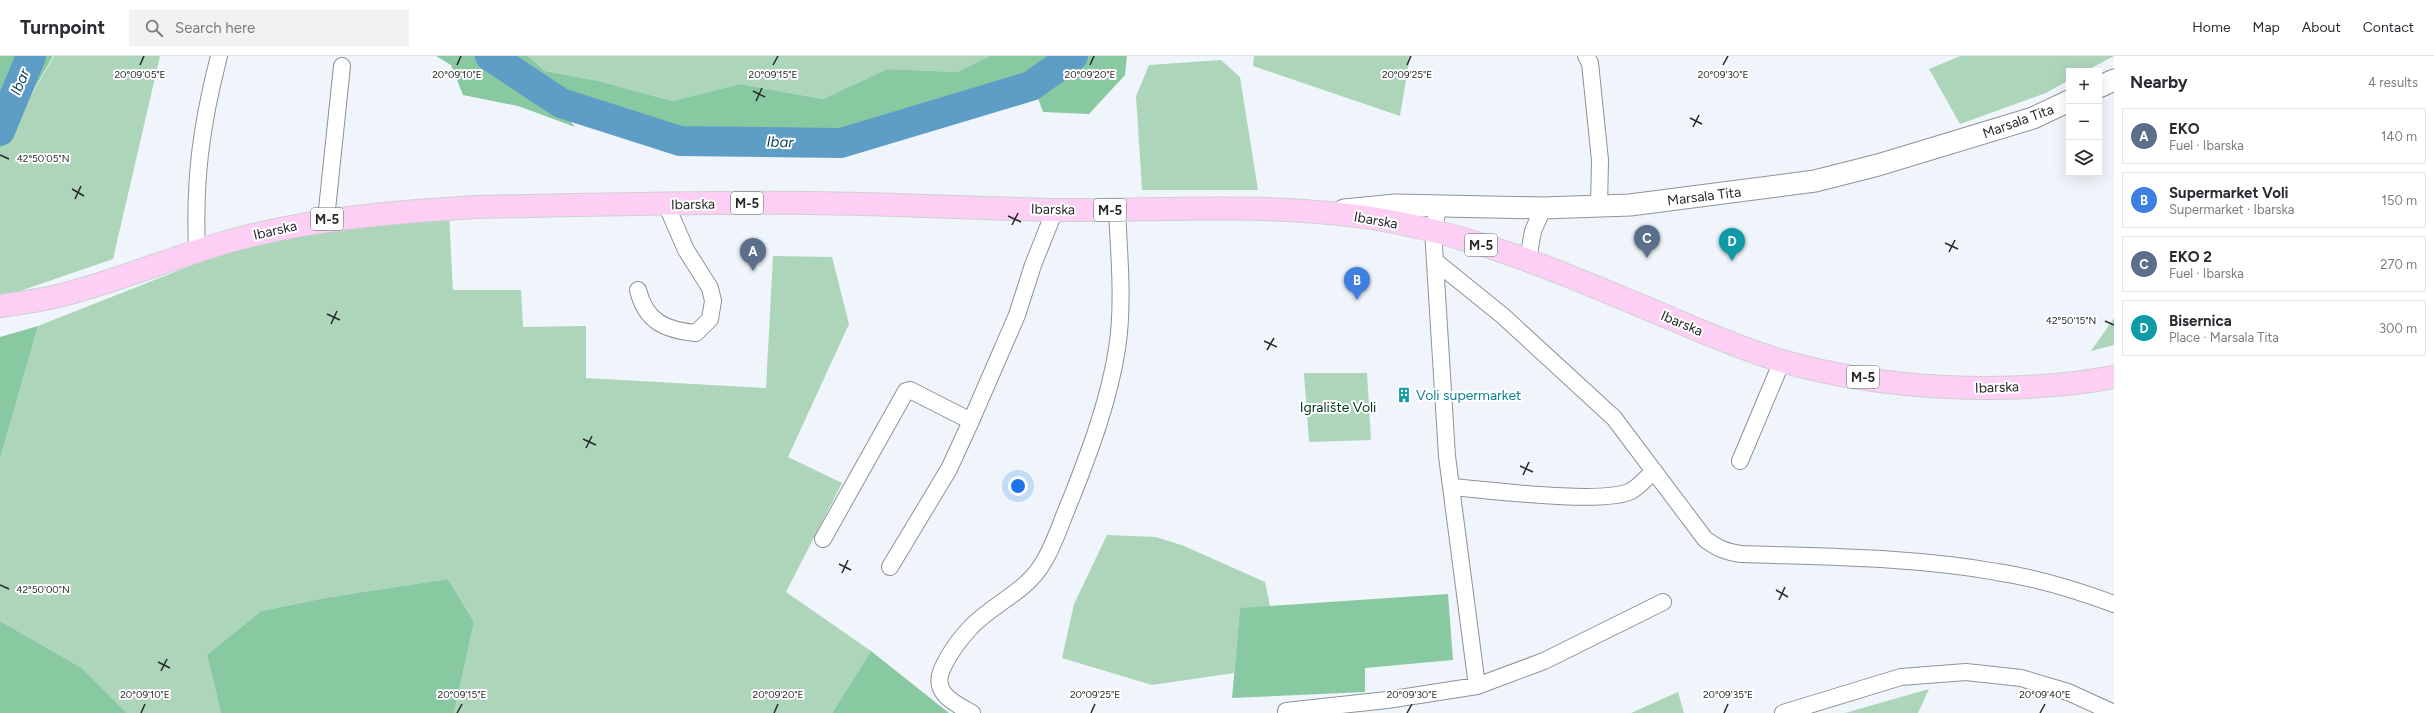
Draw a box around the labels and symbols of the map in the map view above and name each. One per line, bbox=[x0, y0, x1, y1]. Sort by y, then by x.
water label: Ibar bbox=[6, 65, 34, 98]
text: 20°09'05"E bbox=[114, 68, 166, 81]
text: 20°09'10"E bbox=[432, 68, 482, 81]
text: 20°09'15"E bbox=[749, 68, 797, 81]
text: 20°09'20"E bbox=[1065, 68, 1116, 81]
text: 20°09'25"E bbox=[1382, 68, 1432, 81]
text: 20°09'30"E bbox=[1698, 68, 1748, 81]
street label: Marsala Tita bbox=[1980, 101, 2056, 142]
water label: Ibar bbox=[766, 133, 794, 151]
text: 42°50'05"N bbox=[17, 152, 69, 165]
street label: Marsala Tita bbox=[1666, 184, 1742, 209]
road number: M-5 bbox=[731, 192, 763, 214]
street label: Ibarska bbox=[671, 196, 715, 213]
road number: M-5 bbox=[1094, 199, 1126, 221]
street label: Ibarska bbox=[1031, 201, 1075, 218]
road number: M-5 bbox=[311, 208, 343, 230]
street label: Ibarska bbox=[1353, 208, 1399, 233]
street label: Ibarska bbox=[252, 217, 299, 244]
pin: C bbox=[1634, 225, 1660, 258]
pin: D bbox=[1719, 228, 1745, 261]
road number: M-5 bbox=[1465, 234, 1497, 256]
pin: A bbox=[740, 238, 766, 271]
pin: B bbox=[1344, 267, 1370, 300]
street label: Ibarska bbox=[1658, 307, 1705, 340]
text: 42°50'15"N bbox=[2046, 314, 2096, 327]
road number: M-5 bbox=[1847, 366, 1879, 388]
street label: Ibarska bbox=[1975, 378, 2019, 397]
building icon: Voli supermarket bbox=[1395, 386, 1413, 404]
place label: Voli supermarket bbox=[1416, 387, 1521, 404]
park label: Igralište Voli bbox=[1300, 399, 1376, 416]
your location bbox=[1008, 476, 1028, 496]
text: 42°50'00"N bbox=[16, 583, 70, 596]
text: 20°09'10"E bbox=[120, 688, 170, 701]
text: 20°09'15"E bbox=[438, 688, 486, 701]
text: 20°09'20"E bbox=[753, 688, 804, 701]
text: 20°09'25"E bbox=[1070, 688, 1120, 701]
text: 20°09'30"E bbox=[1387, 688, 1437, 701]
text: 20°09'35"E bbox=[1703, 688, 1753, 701]
text: 20°09'40"E bbox=[2019, 688, 2071, 701]

